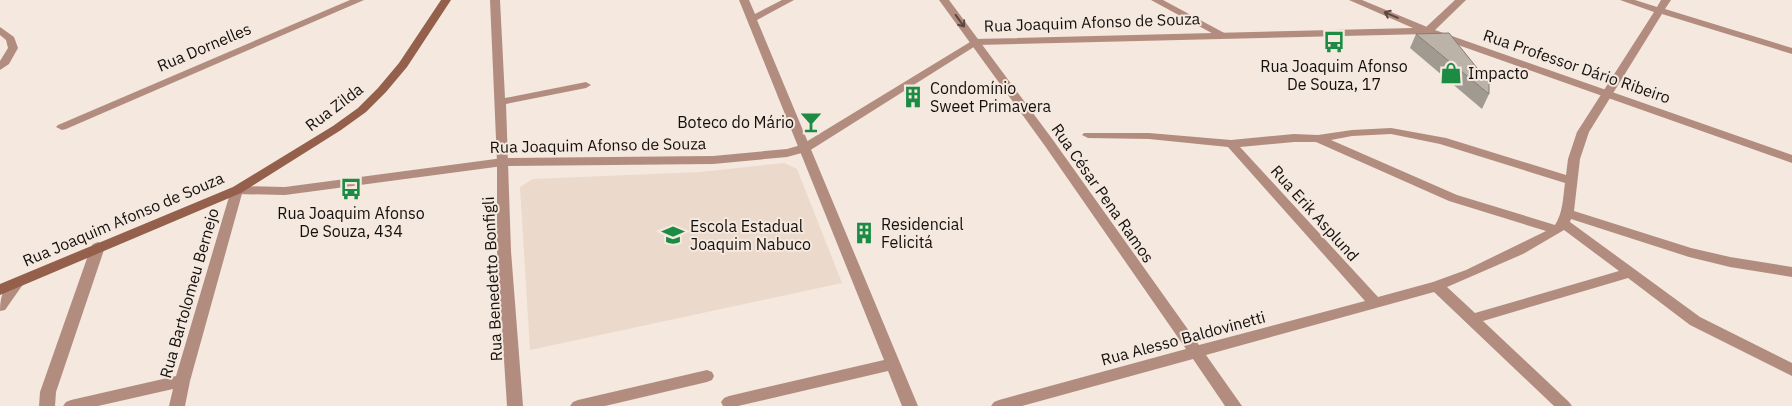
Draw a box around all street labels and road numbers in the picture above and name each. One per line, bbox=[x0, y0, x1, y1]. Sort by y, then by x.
street label: Rua Joaquim Afonso de Souza bbox=[983, 8, 1201, 36]
street label: Rua Dornelles bbox=[154, 18, 254, 76]
street label: Rua Professor Dário Ribeiro bbox=[1481, 25, 1673, 107]
street label: Rua Zilda bbox=[301, 79, 367, 135]
street label: Rua César Pena Ramos bbox=[1047, 120, 1159, 266]
street label: Rua Joaquim Afonso de Souza bbox=[490, 133, 707, 157]
street label: Rua Erik Asplund bbox=[1267, 161, 1363, 265]
street label: Rua Joaquim Afonso de Souza bbox=[19, 167, 227, 271]
street label: Rua Benedetto Bonfigli bbox=[478, 196, 506, 362]
street label: Rua Bartolomeu Bernejo bbox=[155, 206, 223, 380]
street label: Rua Alesso Baldovinetti bbox=[1099, 306, 1267, 370]

